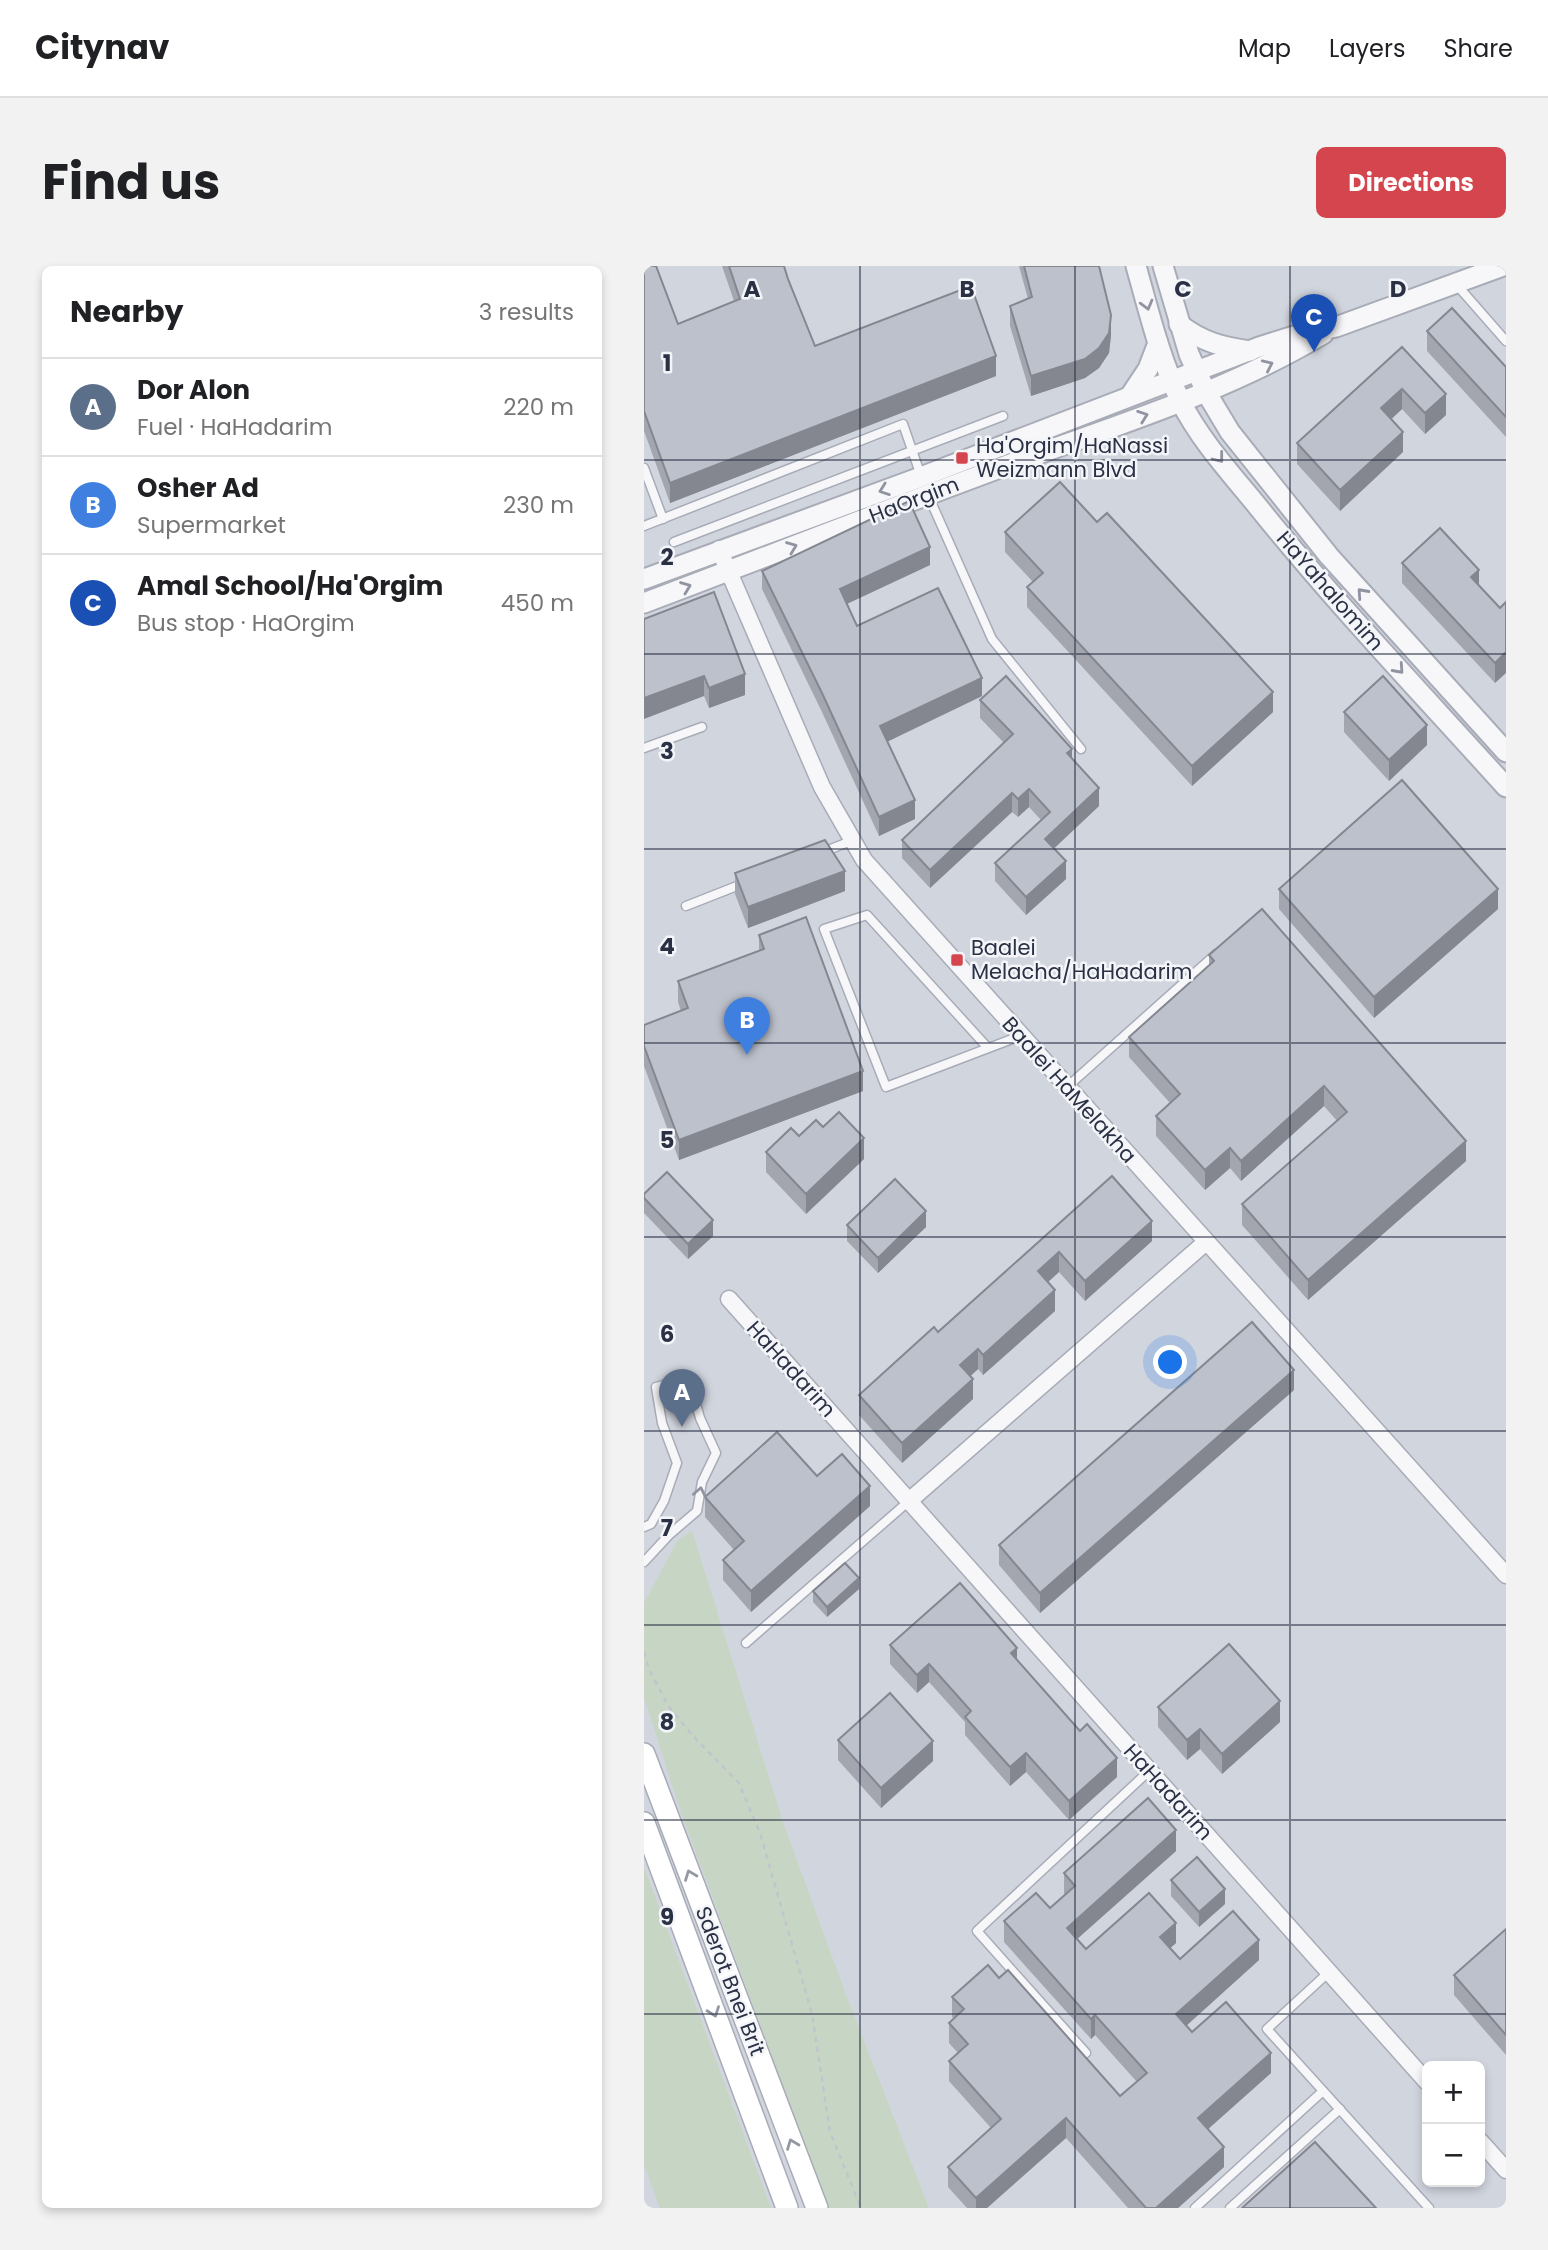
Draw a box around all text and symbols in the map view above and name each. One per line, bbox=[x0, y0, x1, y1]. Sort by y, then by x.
text: Citynav bbox=[35, 24, 169, 71]
text: Map bbox=[1238, 32, 1291, 65]
text: Layers bbox=[1329, 32, 1405, 65]
text: Share bbox=[1443, 32, 1513, 65]
button: Directions bbox=[1316, 147, 1506, 218]
text: Find us bbox=[42, 148, 220, 216]
text: A bbox=[744, 273, 761, 305]
text: B bbox=[959, 273, 975, 305]
text: C bbox=[1174, 273, 1192, 305]
text: D bbox=[1390, 273, 1406, 305]
text: Nearby bbox=[70, 290, 184, 333]
pin: C bbox=[1291, 294, 1337, 352]
text: 3 results bbox=[479, 296, 574, 328]
one-way arrow bbox=[1139, 299, 1153, 311]
text: 1 bbox=[663, 347, 671, 379]
one-way arrow bbox=[1261, 359, 1273, 373]
text: Dor Alon bbox=[137, 372, 250, 408]
text: A bbox=[85, 391, 101, 423]
text: 220 m bbox=[503, 391, 574, 423]
one-way arrow bbox=[1136, 410, 1148, 424]
text: Fuel · HaHadarim bbox=[137, 411, 332, 443]
place label: Ha'Orgim/HaNassi Weizmann Blvd bbox=[976, 431, 1168, 484]
marker: Ha'Orgim/HaNassi Weizmann Blvd bbox=[954, 450, 970, 466]
one-way arrow bbox=[1211, 451, 1224, 463]
street label: HaOrgim bbox=[865, 469, 963, 530]
text: Osher Ad bbox=[137, 470, 259, 506]
one-way arrow bbox=[878, 482, 890, 496]
text: B bbox=[85, 489, 101, 521]
text: 230 m bbox=[503, 489, 574, 521]
text: Supermarket bbox=[137, 509, 286, 541]
street label: HaYahalomim bbox=[1270, 525, 1390, 657]
text: 2 bbox=[660, 541, 674, 573]
one-way arrow bbox=[785, 541, 797, 555]
text: Amal School/Ha'Orgim bbox=[137, 568, 443, 604]
one-way arrow bbox=[680, 582, 692, 596]
text: C bbox=[84, 587, 102, 619]
text: 450 m bbox=[501, 587, 574, 619]
one-way arrow bbox=[1357, 588, 1370, 601]
text: Bus stop · HaOrgim bbox=[137, 607, 355, 639]
one-way arrow bbox=[1391, 660, 1403, 673]
text: 3 bbox=[660, 735, 674, 767]
text: 4 bbox=[659, 930, 675, 962]
place label: Baalei Melacha/HaHadarim bbox=[971, 933, 1192, 986]
marker: Baalei Melacha/HaHadarim bbox=[949, 952, 965, 968]
pin: B bbox=[724, 997, 770, 1055]
street label: Baalei HaMelakha bbox=[996, 1010, 1143, 1169]
text: 5 bbox=[660, 1124, 674, 1156]
street label: HaHadarim bbox=[740, 1314, 842, 1423]
text: 6 bbox=[660, 1318, 674, 1350]
your location bbox=[1153, 1345, 1187, 1379]
pin: A bbox=[659, 1369, 705, 1427]
one-way arrow bbox=[692, 1486, 707, 1498]
text: 7 bbox=[661, 1512, 673, 1544]
text: 8 bbox=[660, 1706, 674, 1738]
street label: HaHadarim bbox=[1117, 1737, 1219, 1846]
one-way arrow bbox=[684, 1870, 698, 1882]
text: 9 bbox=[660, 1901, 674, 1933]
street label: Sderot Bnei Brit bbox=[689, 1902, 772, 2060]
one-way arrow bbox=[706, 2006, 720, 2018]
map controls bbox=[1422, 2061, 1485, 2187]
button: + bbox=[1422, 2061, 1485, 2124]
button: − bbox=[1422, 2124, 1485, 2187]
one-way arrow bbox=[787, 2139, 801, 2151]

